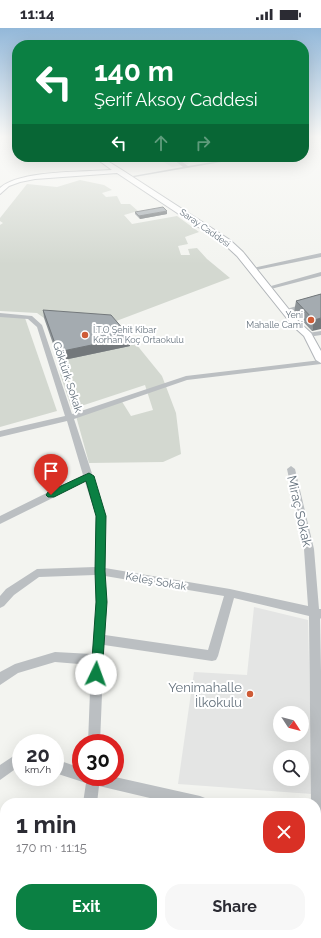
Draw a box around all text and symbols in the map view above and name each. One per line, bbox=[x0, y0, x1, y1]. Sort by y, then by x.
text: 11:14 bbox=[20, 5, 55, 23]
text: 140 m bbox=[94, 55, 174, 88]
icon: left bbox=[28, 56, 80, 108]
text: Şerif Aksoy Caddesi bbox=[94, 89, 258, 110]
icon: left bbox=[108, 132, 130, 154]
icon: ahead bbox=[150, 132, 172, 154]
icon: right bbox=[192, 132, 214, 154]
street label: Saray Caddesi bbox=[178, 207, 232, 249]
place label: Yeni Mahalle Cami bbox=[246, 310, 303, 330]
marker: Yeni Mahalle Cami bbox=[306, 315, 316, 325]
place label: İ.T.O Şehit Kibar Korhan Koç Ortaokulu bbox=[93, 324, 184, 345]
marker: İ.T.O Şehit Kibar Korhan Koç Ortaokulu bbox=[80, 330, 90, 340]
street label: Göktürk Sokak bbox=[50, 340, 85, 414]
pin bbox=[34, 454, 68, 495]
icon: arrive bbox=[40, 460, 62, 482]
street label: Miraç Sokak bbox=[284, 474, 315, 548]
street label: Keleş Sokak bbox=[124, 570, 188, 593]
position arrow bbox=[75, 653, 117, 695]
place label: Yenimahalle İlkokulu bbox=[168, 680, 242, 710]
marker: Yenimahalle İlkokulu bbox=[245, 689, 255, 699]
north arrow bbox=[273, 706, 309, 742]
map controls bbox=[273, 706, 309, 786]
speed limit sign: 30 bbox=[72, 734, 124, 786]
text: 20 bbox=[26, 743, 50, 767]
button: search bbox=[273, 750, 309, 786]
text: km/h bbox=[25, 764, 51, 775]
text: 1 min bbox=[16, 810, 77, 839]
button: close bbox=[263, 811, 305, 853]
text: 170 m · 11:15 bbox=[16, 840, 87, 855]
button: Exit bbox=[16, 884, 157, 930]
button: Share bbox=[165, 884, 305, 930]

